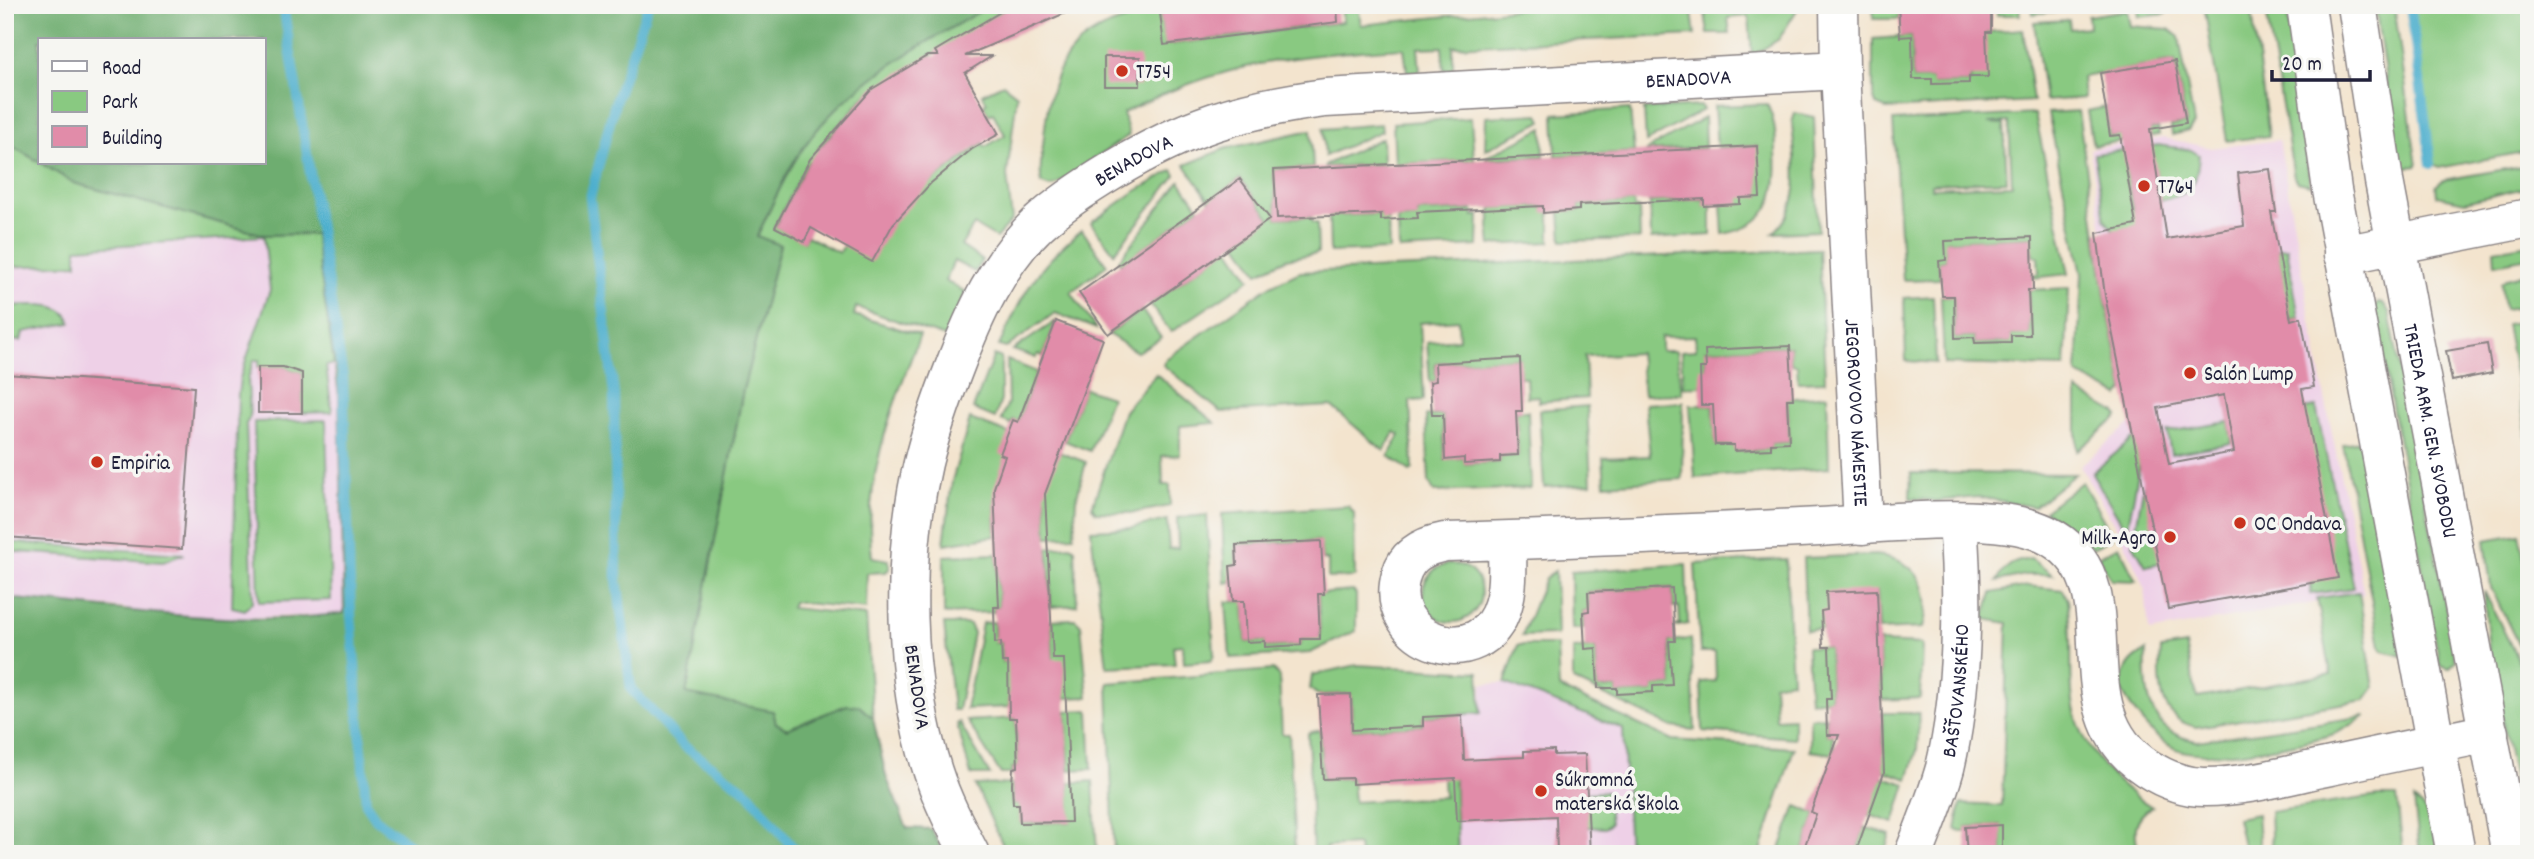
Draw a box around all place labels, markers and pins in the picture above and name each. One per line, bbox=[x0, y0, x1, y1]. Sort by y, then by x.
place label: T754 bbox=[1136, 59, 1171, 89]
marker: T754 bbox=[1114, 63, 1130, 79]
place label: T764 bbox=[2158, 174, 2193, 204]
marker: T764 bbox=[2136, 178, 2152, 194]
place label: Salón Lump bbox=[2204, 361, 2294, 391]
marker: Salón Lump bbox=[2182, 365, 2198, 381]
place label: Empiria bbox=[111, 450, 171, 480]
marker: Empiria bbox=[89, 454, 105, 470]
place label: OC Ondava bbox=[2254, 511, 2342, 541]
marker: OC Ondava bbox=[2232, 515, 2248, 531]
place label: Milk-Agro bbox=[2081, 525, 2156, 555]
marker: Milk-Agro bbox=[2162, 529, 2178, 545]
place label: Súkromná materská škola bbox=[1555, 767, 1680, 821]
marker: Súkromná materská škola bbox=[1533, 783, 1549, 799]

